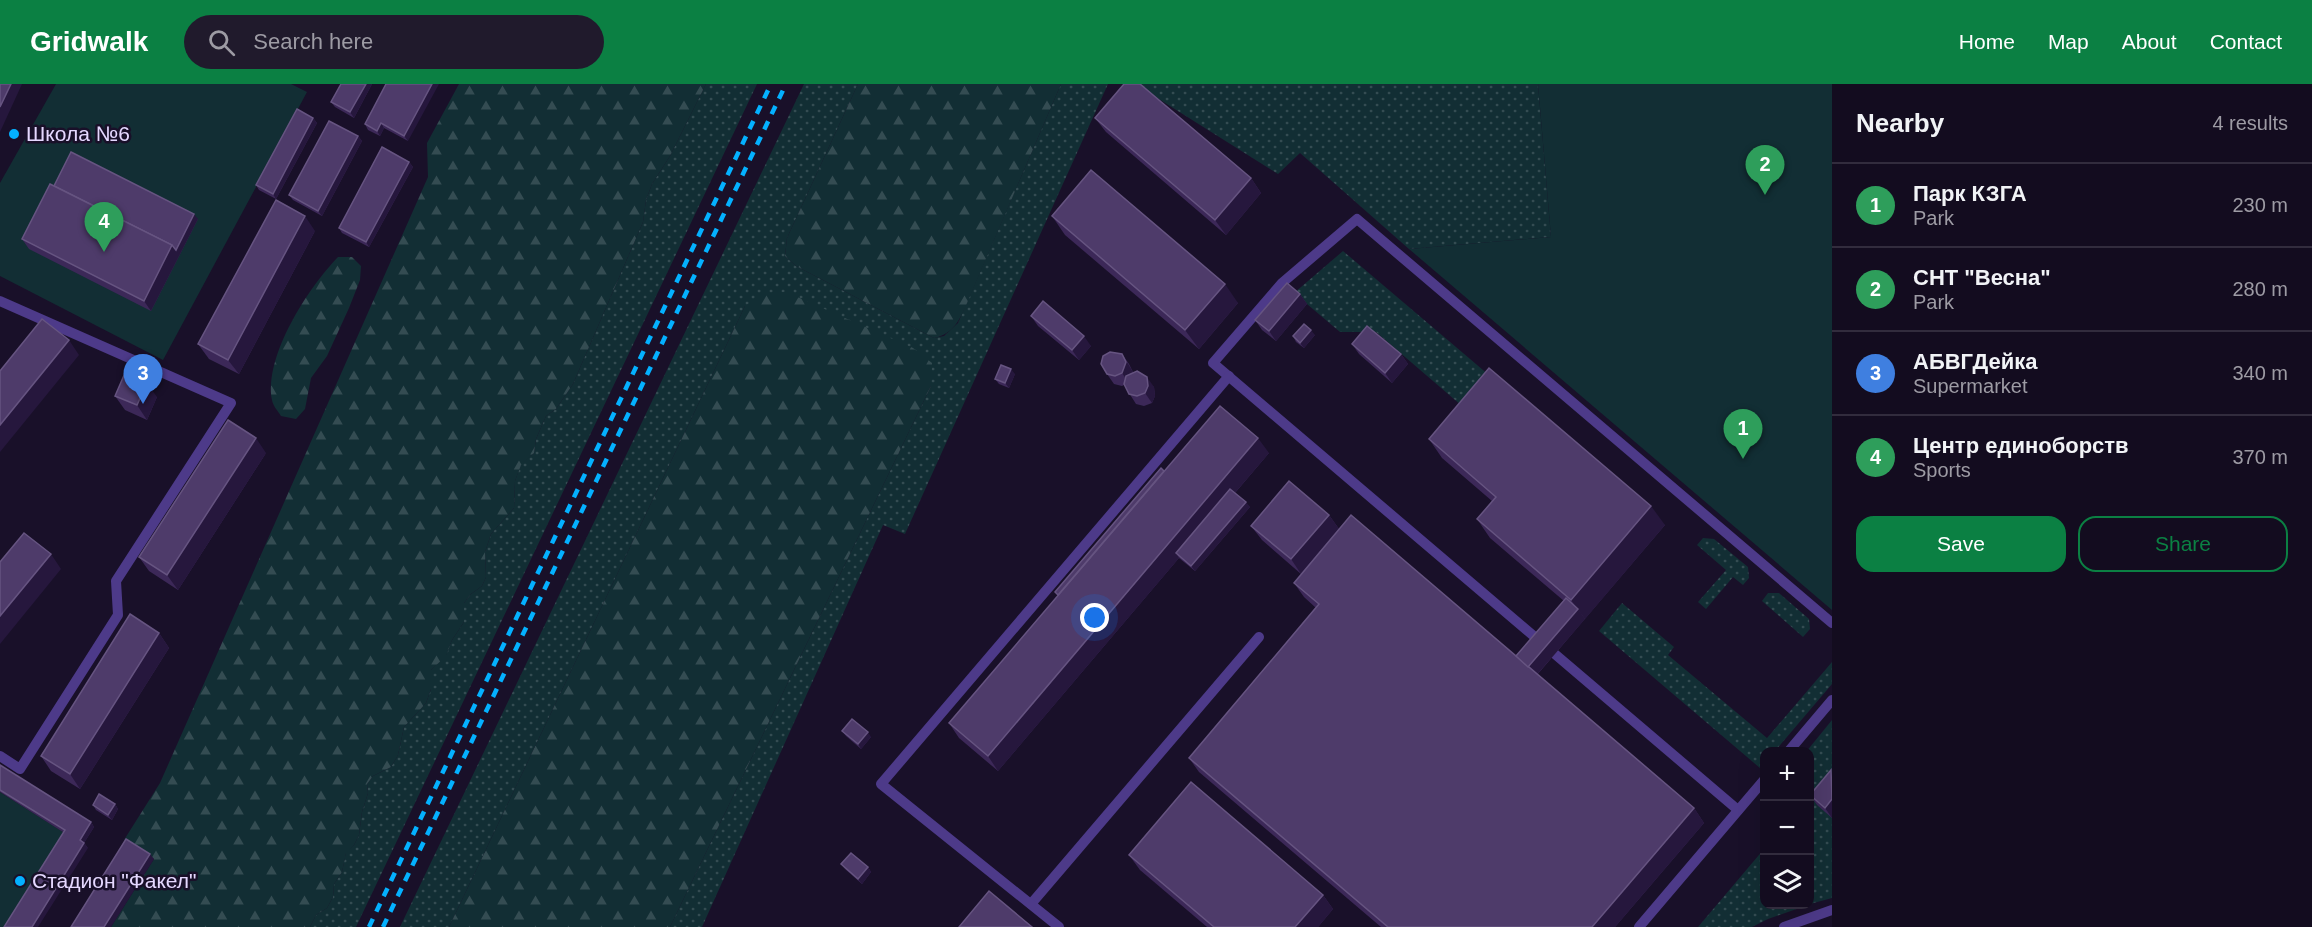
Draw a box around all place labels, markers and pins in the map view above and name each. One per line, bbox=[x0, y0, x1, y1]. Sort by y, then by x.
place label: Школа №6 bbox=[26, 122, 130, 145]
marker: Школа №6 bbox=[7, 127, 21, 141]
pin: 2 bbox=[1746, 146, 1784, 195]
pin: 4 bbox=[84, 202, 124, 252]
pin: 3 bbox=[124, 354, 162, 404]
pin: 1 bbox=[1724, 410, 1762, 459]
place label: Стадион "Факел" bbox=[32, 869, 197, 892]
marker: Стадион "Факел" bbox=[13, 874, 27, 888]

